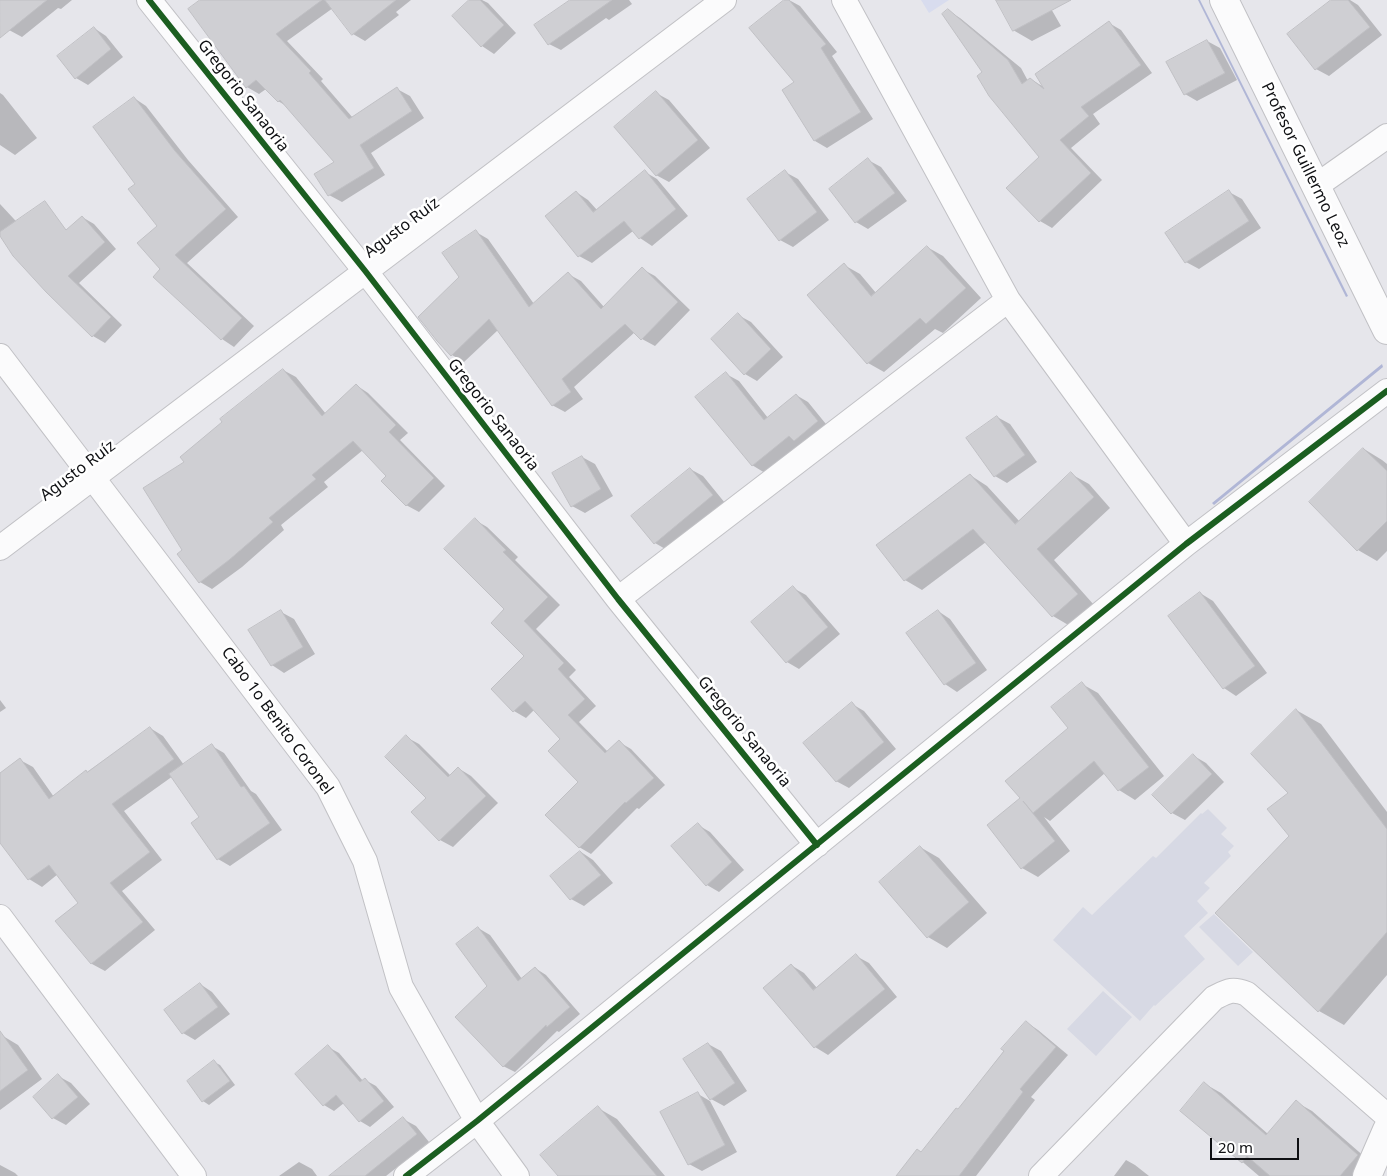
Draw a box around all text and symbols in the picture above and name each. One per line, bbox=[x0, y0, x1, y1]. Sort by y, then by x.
street label: Gregorio Sanaoria bbox=[193, 36, 293, 156]
street label: Profesor Guillermo Leoz bbox=[1257, 79, 1353, 251]
street label: Agusto Ruíz bbox=[361, 194, 443, 262]
street label: Gregorio Sanaoria bbox=[443, 355, 543, 475]
street label: Agusto Ruíz bbox=[37, 437, 119, 505]
street label: Cabo 1o Benito Coronel bbox=[217, 644, 337, 798]
street label: Gregorio Sanaoria bbox=[693, 673, 795, 791]
scale bar bbox=[1212, 1128, 1301, 1160]
text: 20 m bbox=[1218, 1137, 1253, 1157]

